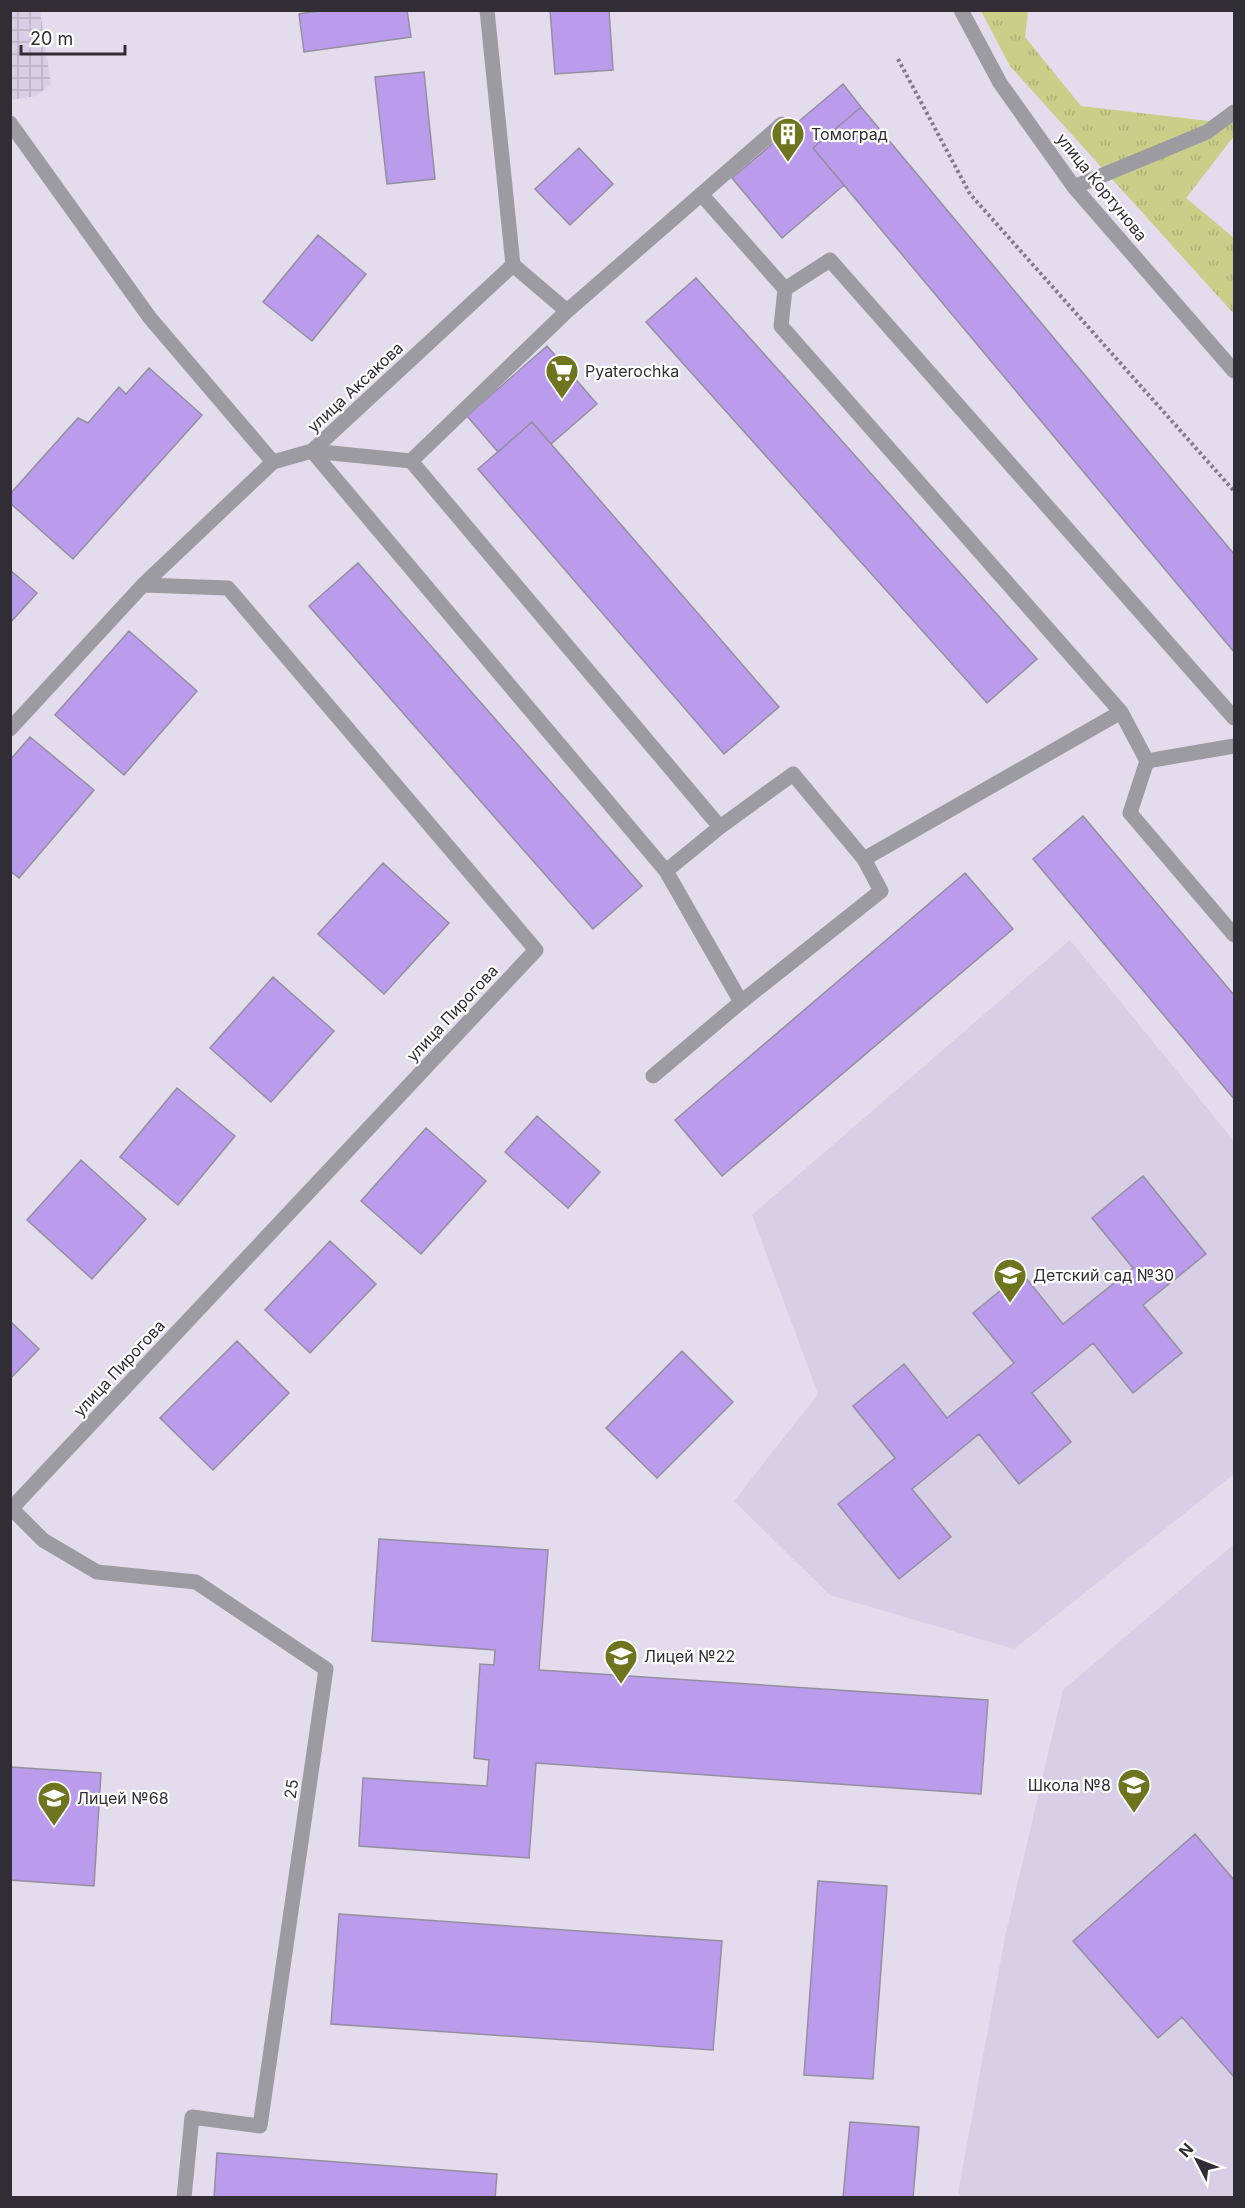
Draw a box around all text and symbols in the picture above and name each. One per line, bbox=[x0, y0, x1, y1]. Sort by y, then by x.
scale bar bbox=[21, 18, 124, 56]
text: 20 m bbox=[30, 28, 73, 49]
building icon: Томоград bbox=[770, 116, 806, 163]
place label: Томоград bbox=[811, 124, 888, 144]
street label: улица Кортунова bbox=[1052, 129, 1152, 245]
street label: улица Аксакова bbox=[303, 338, 407, 436]
supermarket icon: Pyaterochka bbox=[544, 353, 580, 400]
place label: Pyaterochka bbox=[585, 361, 679, 381]
street label: улица Пирогова bbox=[402, 960, 502, 1066]
school or university icon: Детский сад №30 bbox=[992, 1257, 1028, 1304]
place label: Детский сад №30 bbox=[1033, 1265, 1174, 1285]
street label: улица Пирогова bbox=[69, 1315, 169, 1421]
school or university icon: Лицей №22 bbox=[603, 1638, 639, 1685]
place label: Лицей №22 bbox=[644, 1646, 735, 1666]
school or university icon: Школа №8 bbox=[1116, 1767, 1152, 1814]
place label: Школа №8 bbox=[1028, 1775, 1111, 1795]
street label: 25 bbox=[280, 1778, 302, 1800]
school or university icon: Лицей №68 bbox=[36, 1780, 72, 1827]
place label: Лицей №68 bbox=[77, 1788, 169, 1808]
north arrow bbox=[1167, 2130, 1227, 2190]
text: N bbox=[1174, 2139, 1197, 2161]

